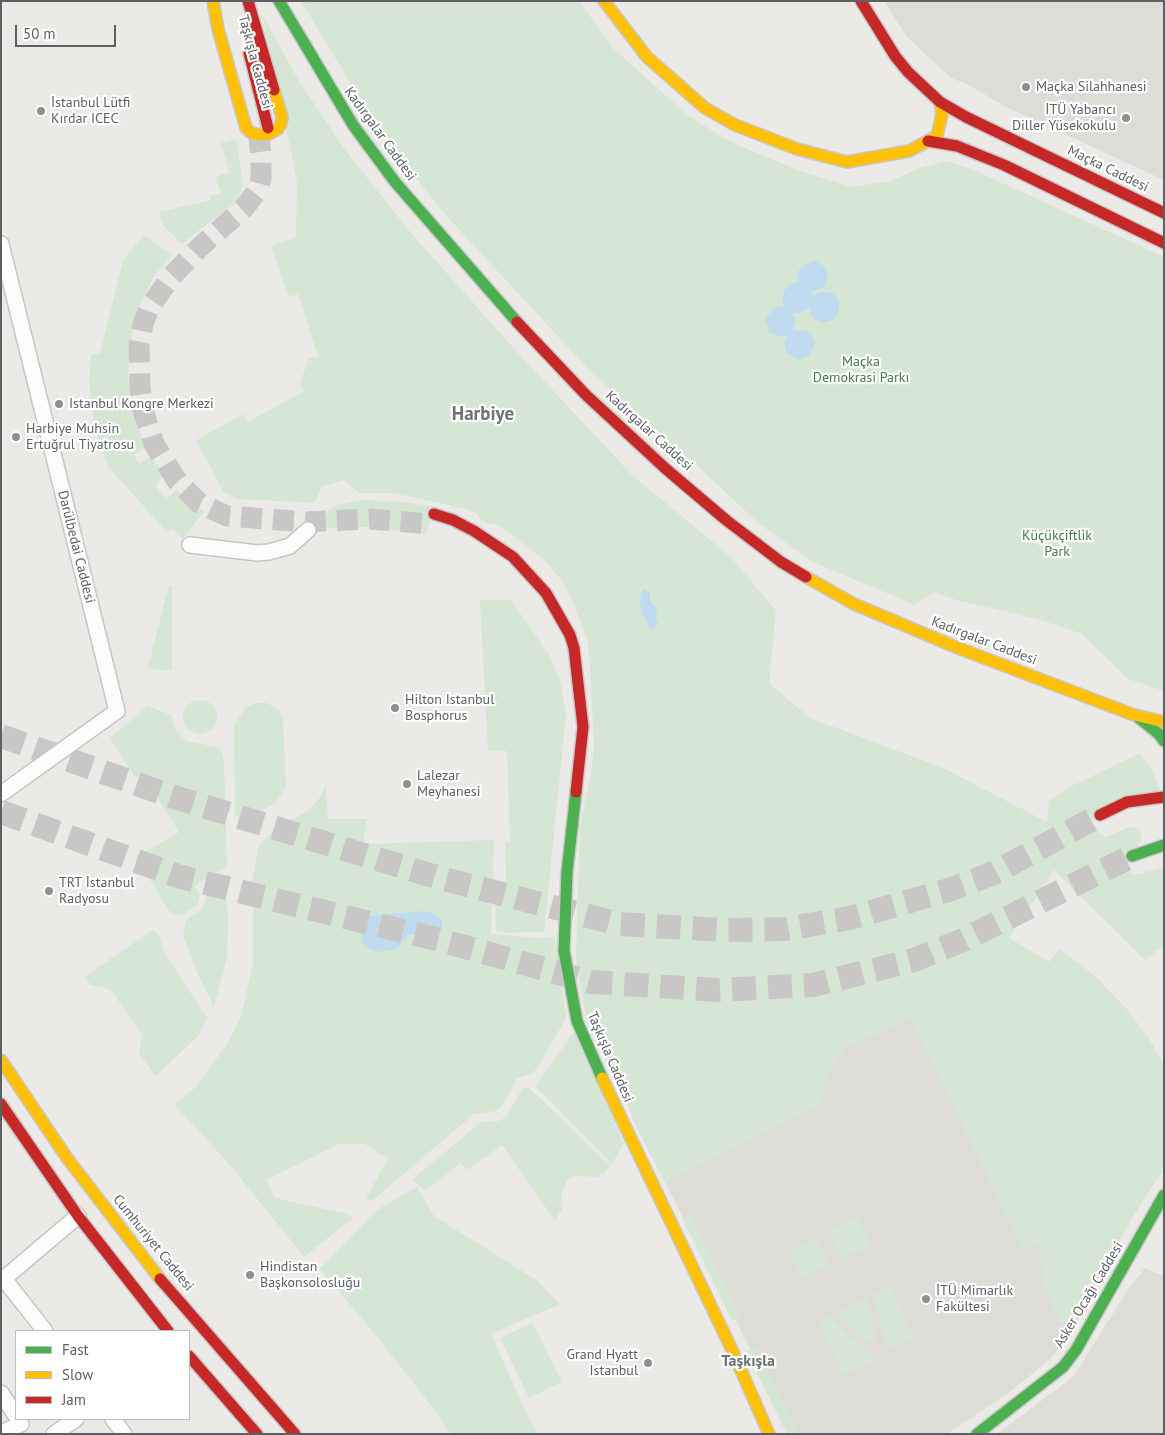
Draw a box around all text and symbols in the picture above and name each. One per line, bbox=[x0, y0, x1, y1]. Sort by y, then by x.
street label: Taşkışla Caddesi bbox=[234, 13, 276, 111]
scale bar bbox=[18, 15, 119, 47]
text: 50 m bbox=[23, 24, 56, 43]
place label: Maçka Silahhanesi bbox=[1036, 79, 1147, 95]
marker: Maçka Silahhanesi bbox=[1020, 81, 1032, 93]
street label: Kadırgalar Caddesi bbox=[340, 84, 420, 184]
place label: İstanbul Lütfi Kırdar ICEC bbox=[51, 95, 130, 128]
place label: İTÜ Yabancı Diller Yüsekokulu bbox=[1012, 102, 1116, 134]
marker: İstanbul Lütfi Kırdar ICEC bbox=[35, 105, 47, 117]
marker: İTÜ Yabancı Diller Yüsekokulu bbox=[1120, 112, 1132, 124]
street label: Maçka Caddesi bbox=[1065, 142, 1151, 196]
park label: Maçka Demokrasi Parkı bbox=[813, 354, 909, 387]
street label: Kadırgalar Caddesi bbox=[602, 387, 696, 475]
place label: Istanbul Kongre Merkezi bbox=[69, 396, 214, 412]
marker: Istanbul Kongre Merkezi bbox=[53, 398, 65, 410]
district label: Harbiye bbox=[452, 404, 514, 426]
place label: Harbiye Muhsin Ertuğrul Tiyatrosu bbox=[26, 421, 134, 454]
marker: Harbiye Muhsin Ertuğrul Tiyatrosu bbox=[10, 431, 22, 443]
street label: Darülbedai Caddesi bbox=[54, 489, 98, 605]
park label: Küçükçiftlik Park bbox=[1022, 528, 1092, 560]
street label: Kadırgalar Caddesi bbox=[929, 613, 1039, 669]
place label: Hilton Istanbul Bosphorus bbox=[405, 692, 494, 724]
marker: Hilton Istanbul Bosphorus bbox=[389, 702, 401, 714]
place label: Lalezar Meyhanesi bbox=[417, 768, 480, 800]
marker: Lalezar Meyhanesi bbox=[401, 778, 413, 790]
place label: TRT İstanbul Radyosu bbox=[59, 875, 134, 908]
marker: TRT İstanbul Radyosu bbox=[43, 885, 55, 897]
street label: Taşkışla Caddesi bbox=[583, 1009, 637, 1105]
street label: Cumhuriyet Caddesi bbox=[109, 1192, 197, 1294]
street label: Asker Ocağı Caddesi bbox=[1051, 1239, 1127, 1351]
place label: Hindistan Başkonsolosluğu bbox=[260, 1259, 360, 1292]
marker: Hindistan Başkonsolosluğu bbox=[244, 1269, 256, 1281]
place label: İTÜ Mimarlık Fakültesi bbox=[936, 1283, 1013, 1315]
marker: İTÜ Mimarlık Fakültesi bbox=[920, 1293, 932, 1305]
legend bbox=[15, 1330, 190, 1420]
text: Fast bbox=[62, 1340, 89, 1359]
place label: Grand Hyatt Istanbul bbox=[566, 1347, 638, 1380]
district label: Taşkışla bbox=[721, 1351, 775, 1371]
marker: Grand Hyatt Istanbul bbox=[642, 1357, 654, 1369]
text: Slow bbox=[62, 1365, 93, 1384]
text: Jam bbox=[62, 1390, 86, 1409]

